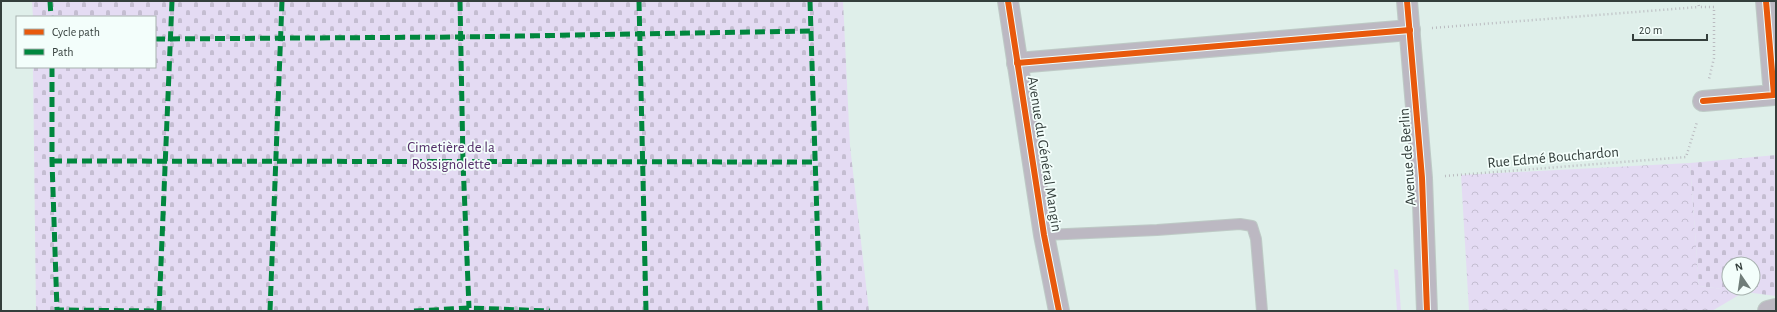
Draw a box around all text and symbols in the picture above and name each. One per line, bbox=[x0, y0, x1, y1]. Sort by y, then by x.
legend bbox=[16, 16, 156, 68]
scale bar bbox=[1633, 16, 1707, 42]
text: 20 m bbox=[1639, 24, 1662, 36]
text: Cycle path bbox=[52, 26, 100, 39]
text: Path bbox=[52, 46, 74, 58]
street label: Avenue du Général Mangin bbox=[1025, 75, 1064, 233]
street label: Avenue de Berlin bbox=[1397, 107, 1418, 206]
park label: Cimetière de la Rossignolette bbox=[407, 140, 495, 172]
street label: Rue Edmé Bouchardon bbox=[1487, 144, 1619, 171]
north arrow bbox=[1721, 256, 1761, 296]
text: N bbox=[1734, 261, 1744, 273]

